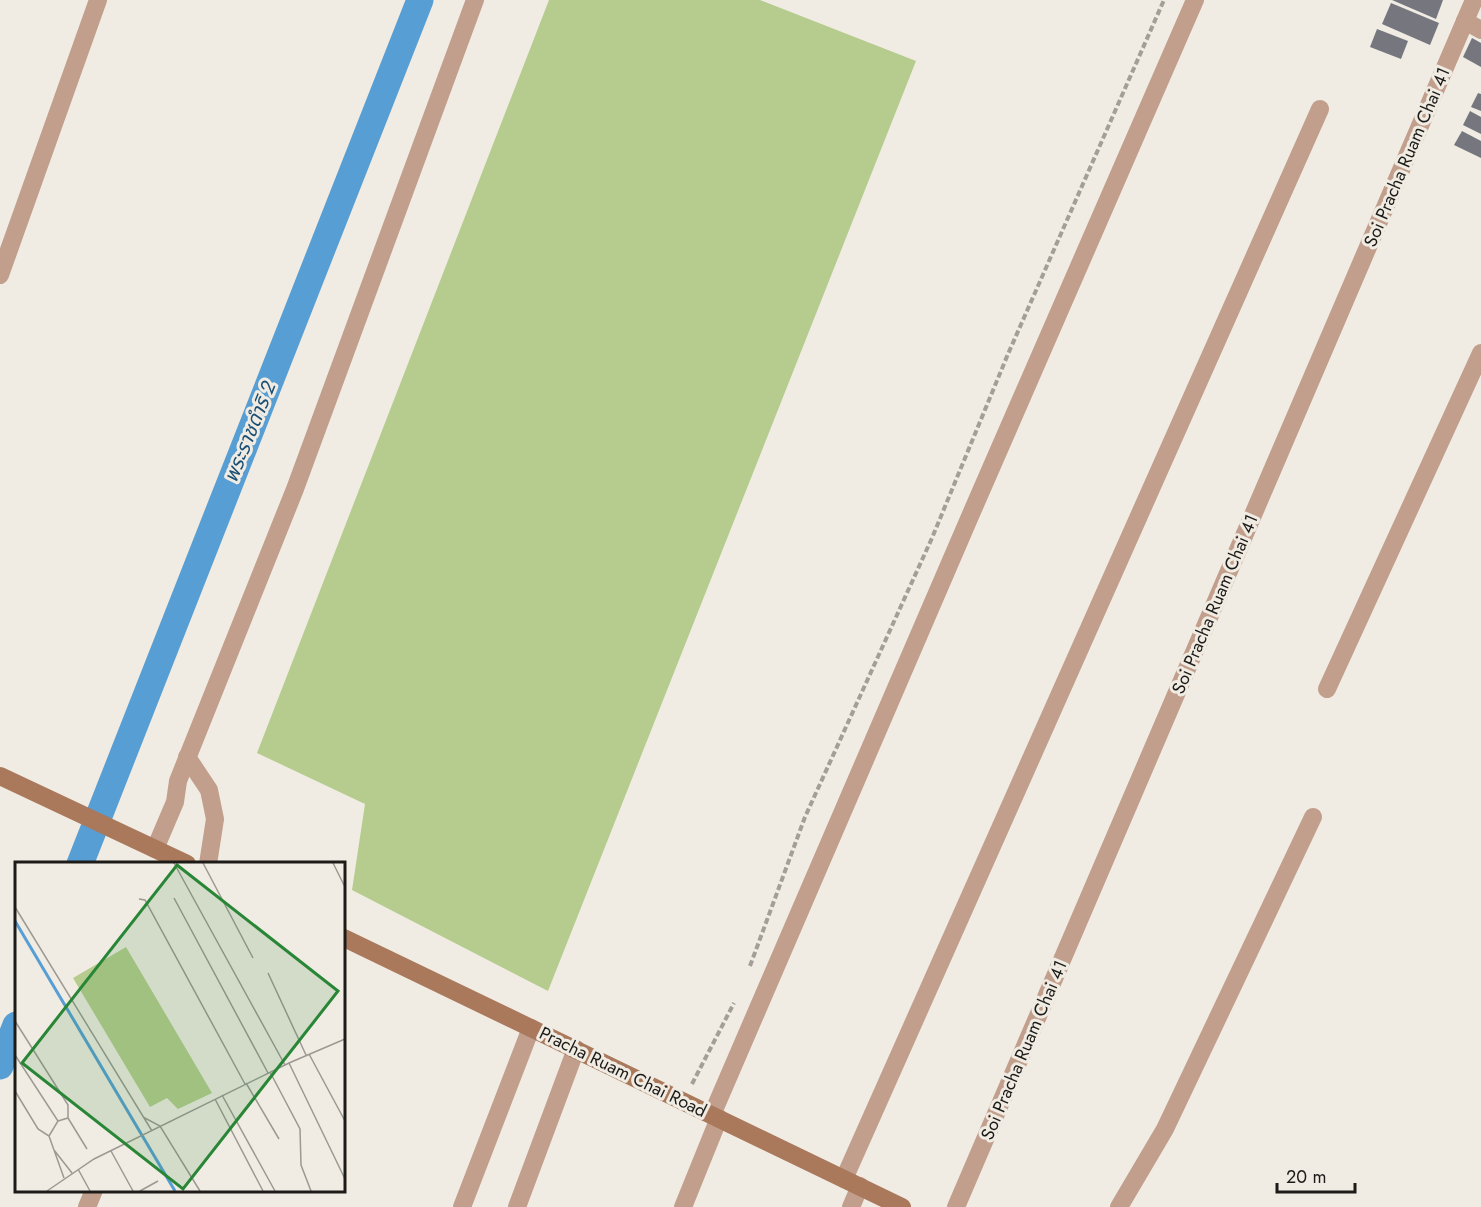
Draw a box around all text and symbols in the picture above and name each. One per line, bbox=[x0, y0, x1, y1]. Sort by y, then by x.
street label: Soi Pracha Ruam Chai 41 bbox=[1357, 63, 1457, 251]
water label: พระราชดำริ 2 bbox=[217, 376, 284, 487]
street label: Soi Pracha Ruam Chai 41 bbox=[1165, 510, 1265, 698]
inset map bbox=[15, 862, 345, 1192]
street label: Soi Pracha Ruam Chai 41 bbox=[974, 956, 1074, 1144]
street label: Pracha Ruam Chai Road bbox=[535, 1020, 711, 1124]
scale bar bbox=[1277, 1156, 1355, 1194]
text: 20 m bbox=[1286, 1164, 1326, 1190]

